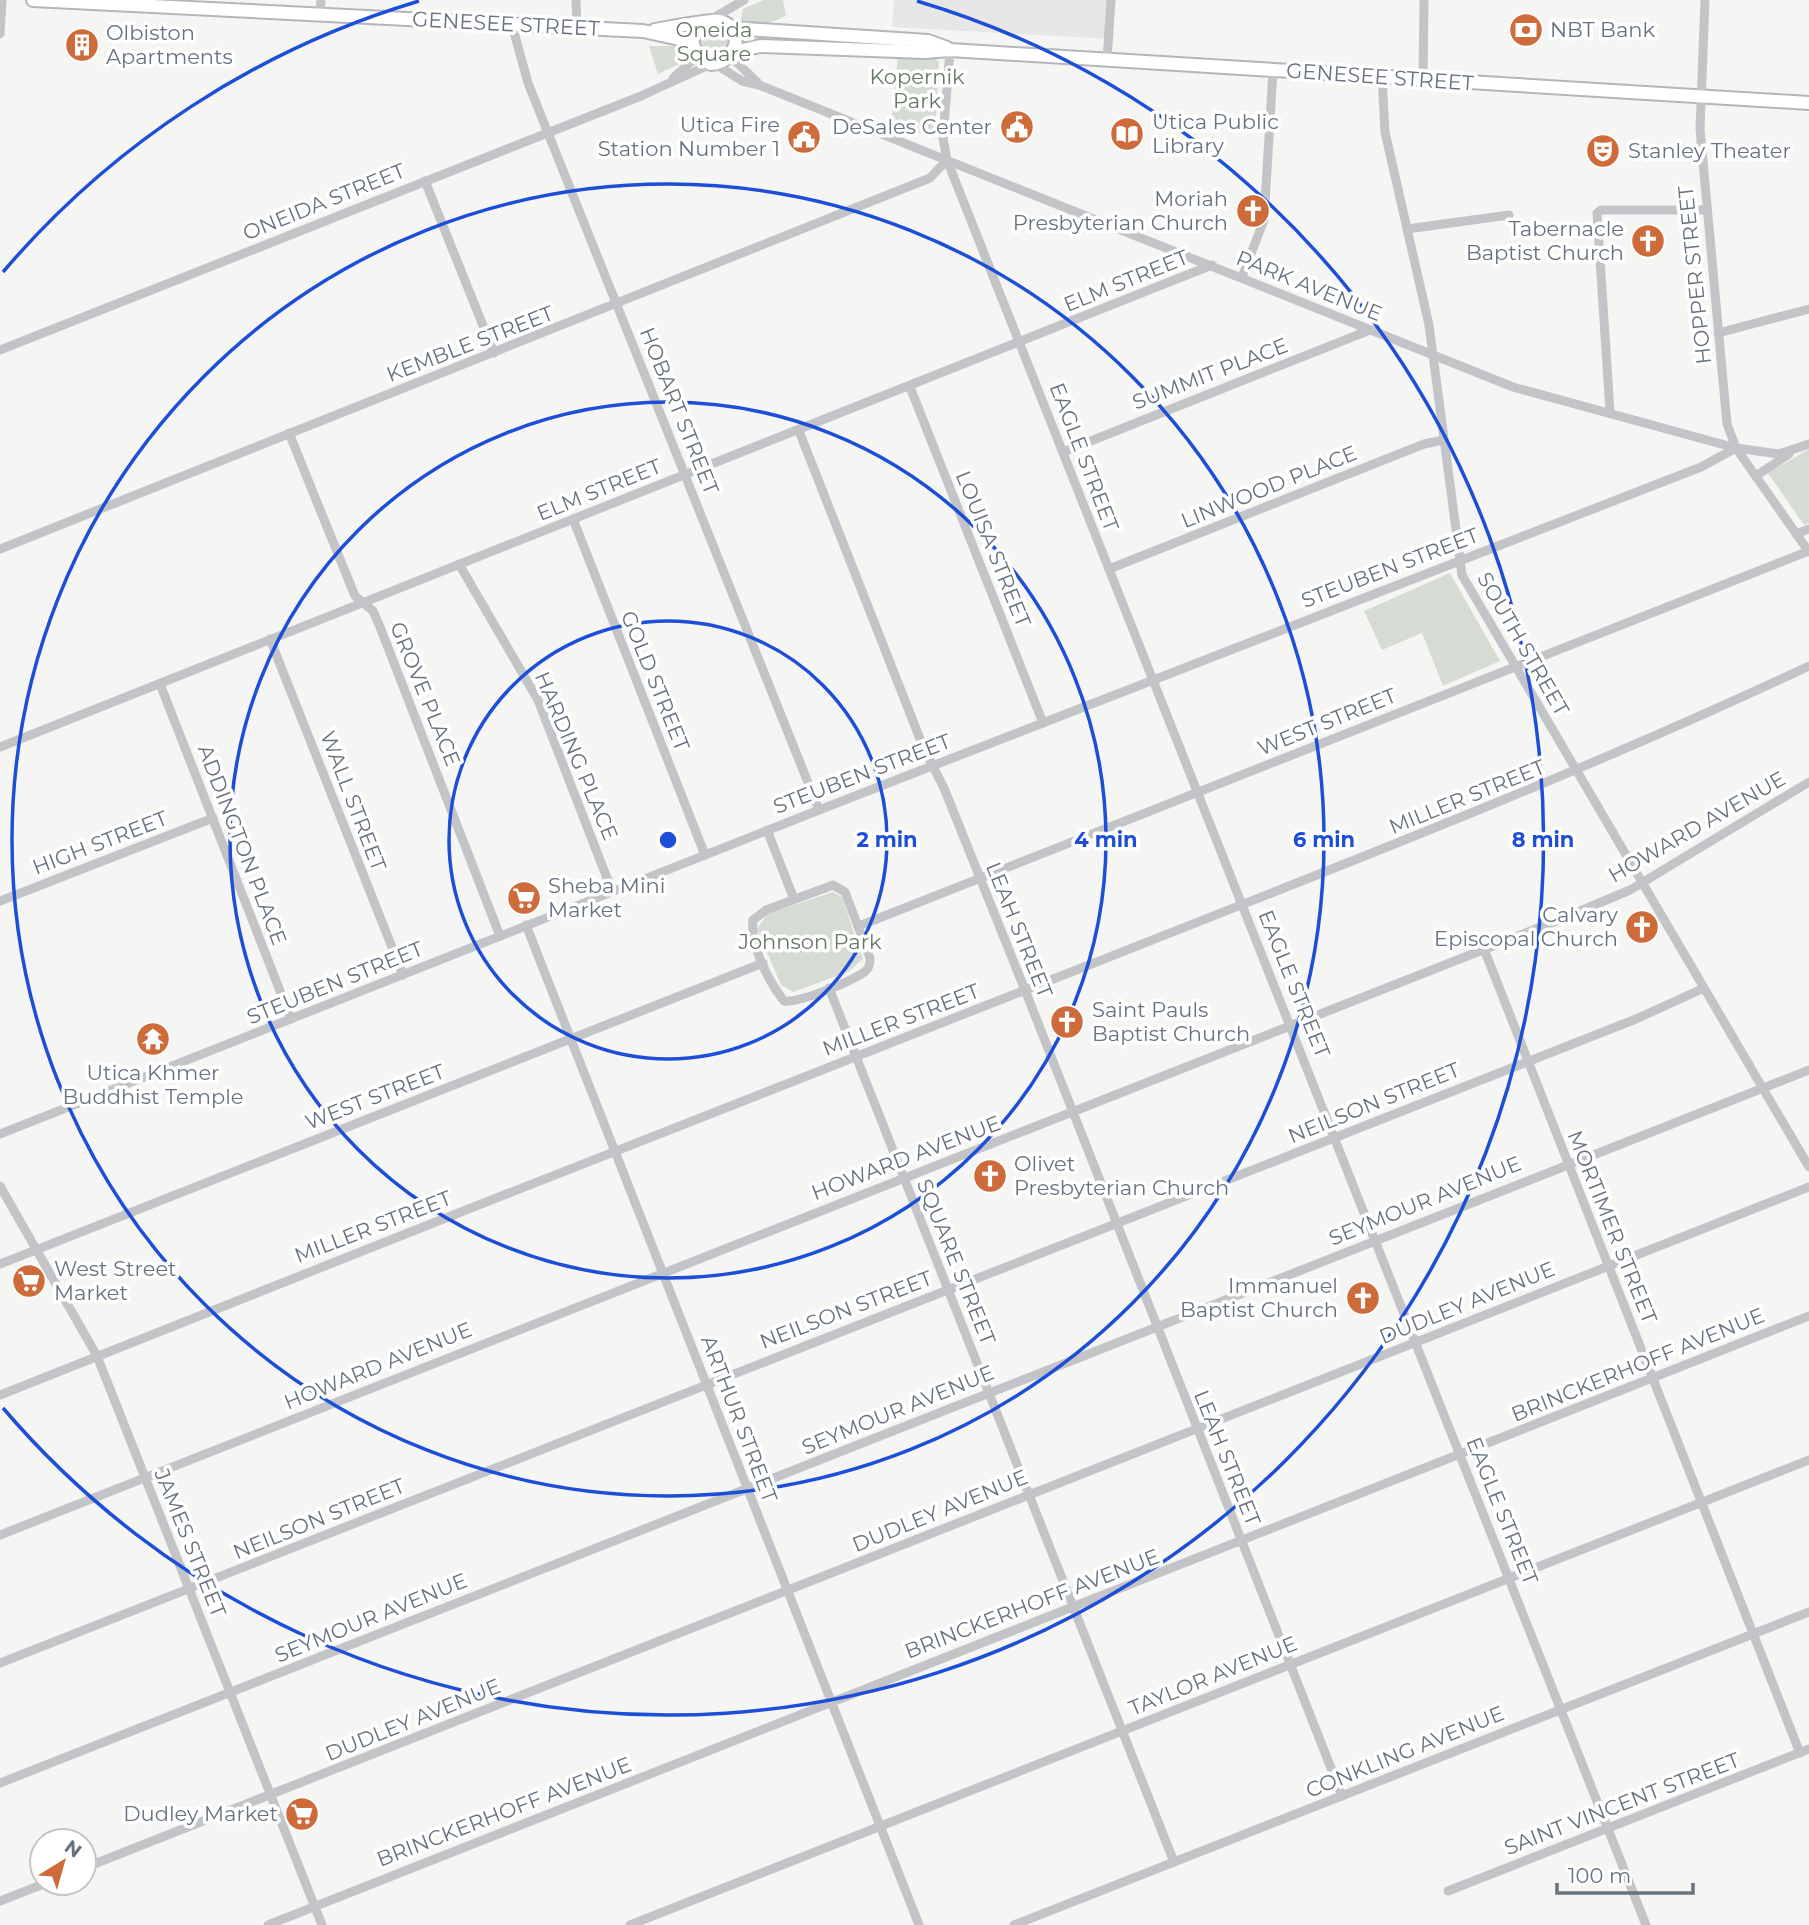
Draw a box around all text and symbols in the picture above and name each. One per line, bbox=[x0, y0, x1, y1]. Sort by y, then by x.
street label: GENESEE STREET bbox=[411, 6, 601, 41]
bank icon: NBT Bank bbox=[1507, 11, 1545, 49]
park label: Oneida Square bbox=[676, 17, 752, 66]
place label: NBT Bank bbox=[1550, 17, 1656, 42]
place label: Olbiston Apartments bbox=[106, 20, 233, 69]
building icon: Olbiston Apartments bbox=[63, 26, 101, 64]
street label: GENESEE STREET bbox=[1285, 57, 1475, 96]
park label: Kopernik Park bbox=[869, 64, 965, 113]
public building icon: DeSales Center bbox=[998, 108, 1036, 146]
place label: Utica Public Library bbox=[1152, 109, 1279, 158]
place label: Utica Fire Station Number 1 bbox=[598, 112, 780, 161]
place label: DeSales Center bbox=[832, 114, 992, 139]
library icon: Utica Public Library bbox=[1108, 115, 1146, 153]
public building icon: Utica Fire Station Number 1 bbox=[785, 118, 823, 156]
theatre icon: Stanley Theater bbox=[1584, 132, 1622, 170]
place label: Stanley Theater bbox=[1628, 138, 1791, 163]
street label: ONEIDA STREET bbox=[239, 158, 409, 246]
street label: HOPPER STREET bbox=[1673, 185, 1716, 366]
place label: Moriah Presbyterian Church bbox=[1013, 186, 1228, 235]
church icon: Moriah Presbyterian Church bbox=[1234, 192, 1272, 230]
place label: Tabernacle Baptist Church bbox=[1466, 216, 1624, 265]
church icon: Tabernacle Baptist Church bbox=[1629, 222, 1667, 260]
street label: ELM STREET bbox=[1060, 244, 1192, 317]
street label: PARK AVENUE bbox=[1233, 245, 1386, 326]
street label: KEMBLE STREET bbox=[383, 300, 557, 387]
street label: HOBART STREET bbox=[635, 324, 724, 498]
street label: SUMMIT PLACE bbox=[1129, 332, 1291, 415]
street label: EAGLE STREET bbox=[1045, 379, 1124, 535]
street label: LINWOOD PLACE bbox=[1177, 440, 1360, 533]
street label: ELM STREET bbox=[533, 453, 665, 526]
street label: LOUISA STREET bbox=[951, 467, 1036, 631]
street label: STEUBEN STREET bbox=[1298, 522, 1482, 613]
street label: SOUTH STREET bbox=[1472, 568, 1575, 720]
street label: GOLD STREET bbox=[616, 607, 695, 755]
street label: GROVE PLACE bbox=[385, 618, 466, 770]
street label: HARDING PLACE bbox=[530, 668, 623, 844]
street label: WEST STREET bbox=[1254, 682, 1400, 761]
street label: WALL STREET bbox=[315, 727, 392, 874]
street label: STEUBEN STREET bbox=[770, 728, 954, 819]
street label: ADDINGTON PLACE bbox=[193, 741, 292, 948]
street label: MILLER STREET bbox=[1385, 754, 1548, 839]
street label: HOWARD AVENUE bbox=[1604, 766, 1790, 887]
street label: HIGH STREET bbox=[29, 805, 171, 880]
text: 2 min bbox=[856, 827, 918, 852]
text: 4 min bbox=[1074, 827, 1138, 852]
text: 6 min bbox=[1293, 827, 1355, 852]
text: 8 min bbox=[1512, 827, 1574, 852]
centre of rings bbox=[656, 828, 680, 852]
street label: LEAH STREET bbox=[981, 858, 1058, 1001]
place label: Sheba Mini Market bbox=[548, 873, 665, 922]
supermarket icon: Sheba Mini Market bbox=[505, 879, 543, 917]
place label: Calvary Episcopal Church bbox=[1434, 902, 1619, 951]
street label: EAGLE STREET bbox=[1253, 906, 1335, 1061]
church icon: Calvary Episcopal Church bbox=[1623, 908, 1661, 946]
park label: Johnson Park bbox=[737, 929, 882, 954]
street label: STEUBEN STREET bbox=[243, 936, 427, 1029]
street label: MILLER STREET bbox=[819, 978, 983, 1061]
place label: Saint Pauls Baptist Church bbox=[1092, 997, 1250, 1046]
church icon: Saint Pauls Baptist Church bbox=[1048, 1003, 1086, 1041]
temple icon: Utica Khmer Buddhist Temple bbox=[134, 1020, 172, 1058]
street label: NEILSON STREET bbox=[1284, 1057, 1463, 1148]
street label: WEST STREET bbox=[302, 1058, 448, 1135]
place label: Utica Khmer Buddhist Temple bbox=[63, 1060, 243, 1109]
street label: HOWARD AVENUE bbox=[808, 1110, 1004, 1205]
street label: MORTIMER STREET bbox=[1562, 1127, 1663, 1327]
place label: Olivet Presbyterian Church bbox=[1014, 1151, 1229, 1200]
street label: SEYMOUR AVENUE bbox=[1325, 1151, 1525, 1251]
church icon: Olivet Presbyterian Church bbox=[971, 1157, 1009, 1195]
street label: SQUARE STREET bbox=[912, 1175, 1001, 1348]
street label: MILLER STREET bbox=[291, 1185, 455, 1268]
place label: West Street Market bbox=[54, 1256, 177, 1305]
street label: DUDLEY AVENUE bbox=[1376, 1256, 1558, 1349]
supermarket icon: West Street Market bbox=[10, 1262, 48, 1300]
street label: NEILSON STREET bbox=[756, 1265, 936, 1354]
place label: Immanuel Baptist Church bbox=[1180, 1273, 1338, 1322]
church icon: Immanuel Baptist Church bbox=[1344, 1279, 1382, 1317]
street label: BRINCKERHOFF AVENUE bbox=[1508, 1302, 1768, 1427]
street label: HOWARD AVENUE bbox=[280, 1316, 475, 1415]
street label: ARTHUR STREET bbox=[696, 1332, 783, 1506]
street label: SEYMOUR AVENUE bbox=[798, 1360, 998, 1460]
street label: LEAH STREET bbox=[1189, 1386, 1266, 1529]
street label: EAGLE STREET bbox=[1461, 1433, 1543, 1588]
street label: JAMES STREET bbox=[149, 1464, 232, 1621]
street label: DUDLEY AVENUE bbox=[849, 1464, 1031, 1557]
street label: NEILSON STREET bbox=[229, 1473, 408, 1564]
street label: BRINCKERHOFF AVENUE bbox=[901, 1543, 1163, 1664]
street label: SEYMOUR AVENUE bbox=[271, 1568, 471, 1668]
street label: TAYLOR AVENUE bbox=[1125, 1630, 1301, 1721]
street label: DUDLEY AVENUE bbox=[322, 1673, 504, 1766]
street label: CONKLING AVENUE bbox=[1302, 1700, 1508, 1803]
street label: SAINT VINCENT STREET bbox=[1500, 1747, 1743, 1860]
street label: BRINCKERHOFF AVENUE bbox=[373, 1751, 635, 1872]
supermarket icon: Dudley Market bbox=[283, 1795, 321, 1833]
place label: Dudley Market bbox=[123, 1801, 278, 1826]
north arrow bbox=[28, 1827, 98, 1897]
text: N bbox=[60, 1835, 86, 1863]
scale bar bbox=[1557, 1852, 1694, 1896]
text: 100 m bbox=[1568, 1863, 1631, 1888]

